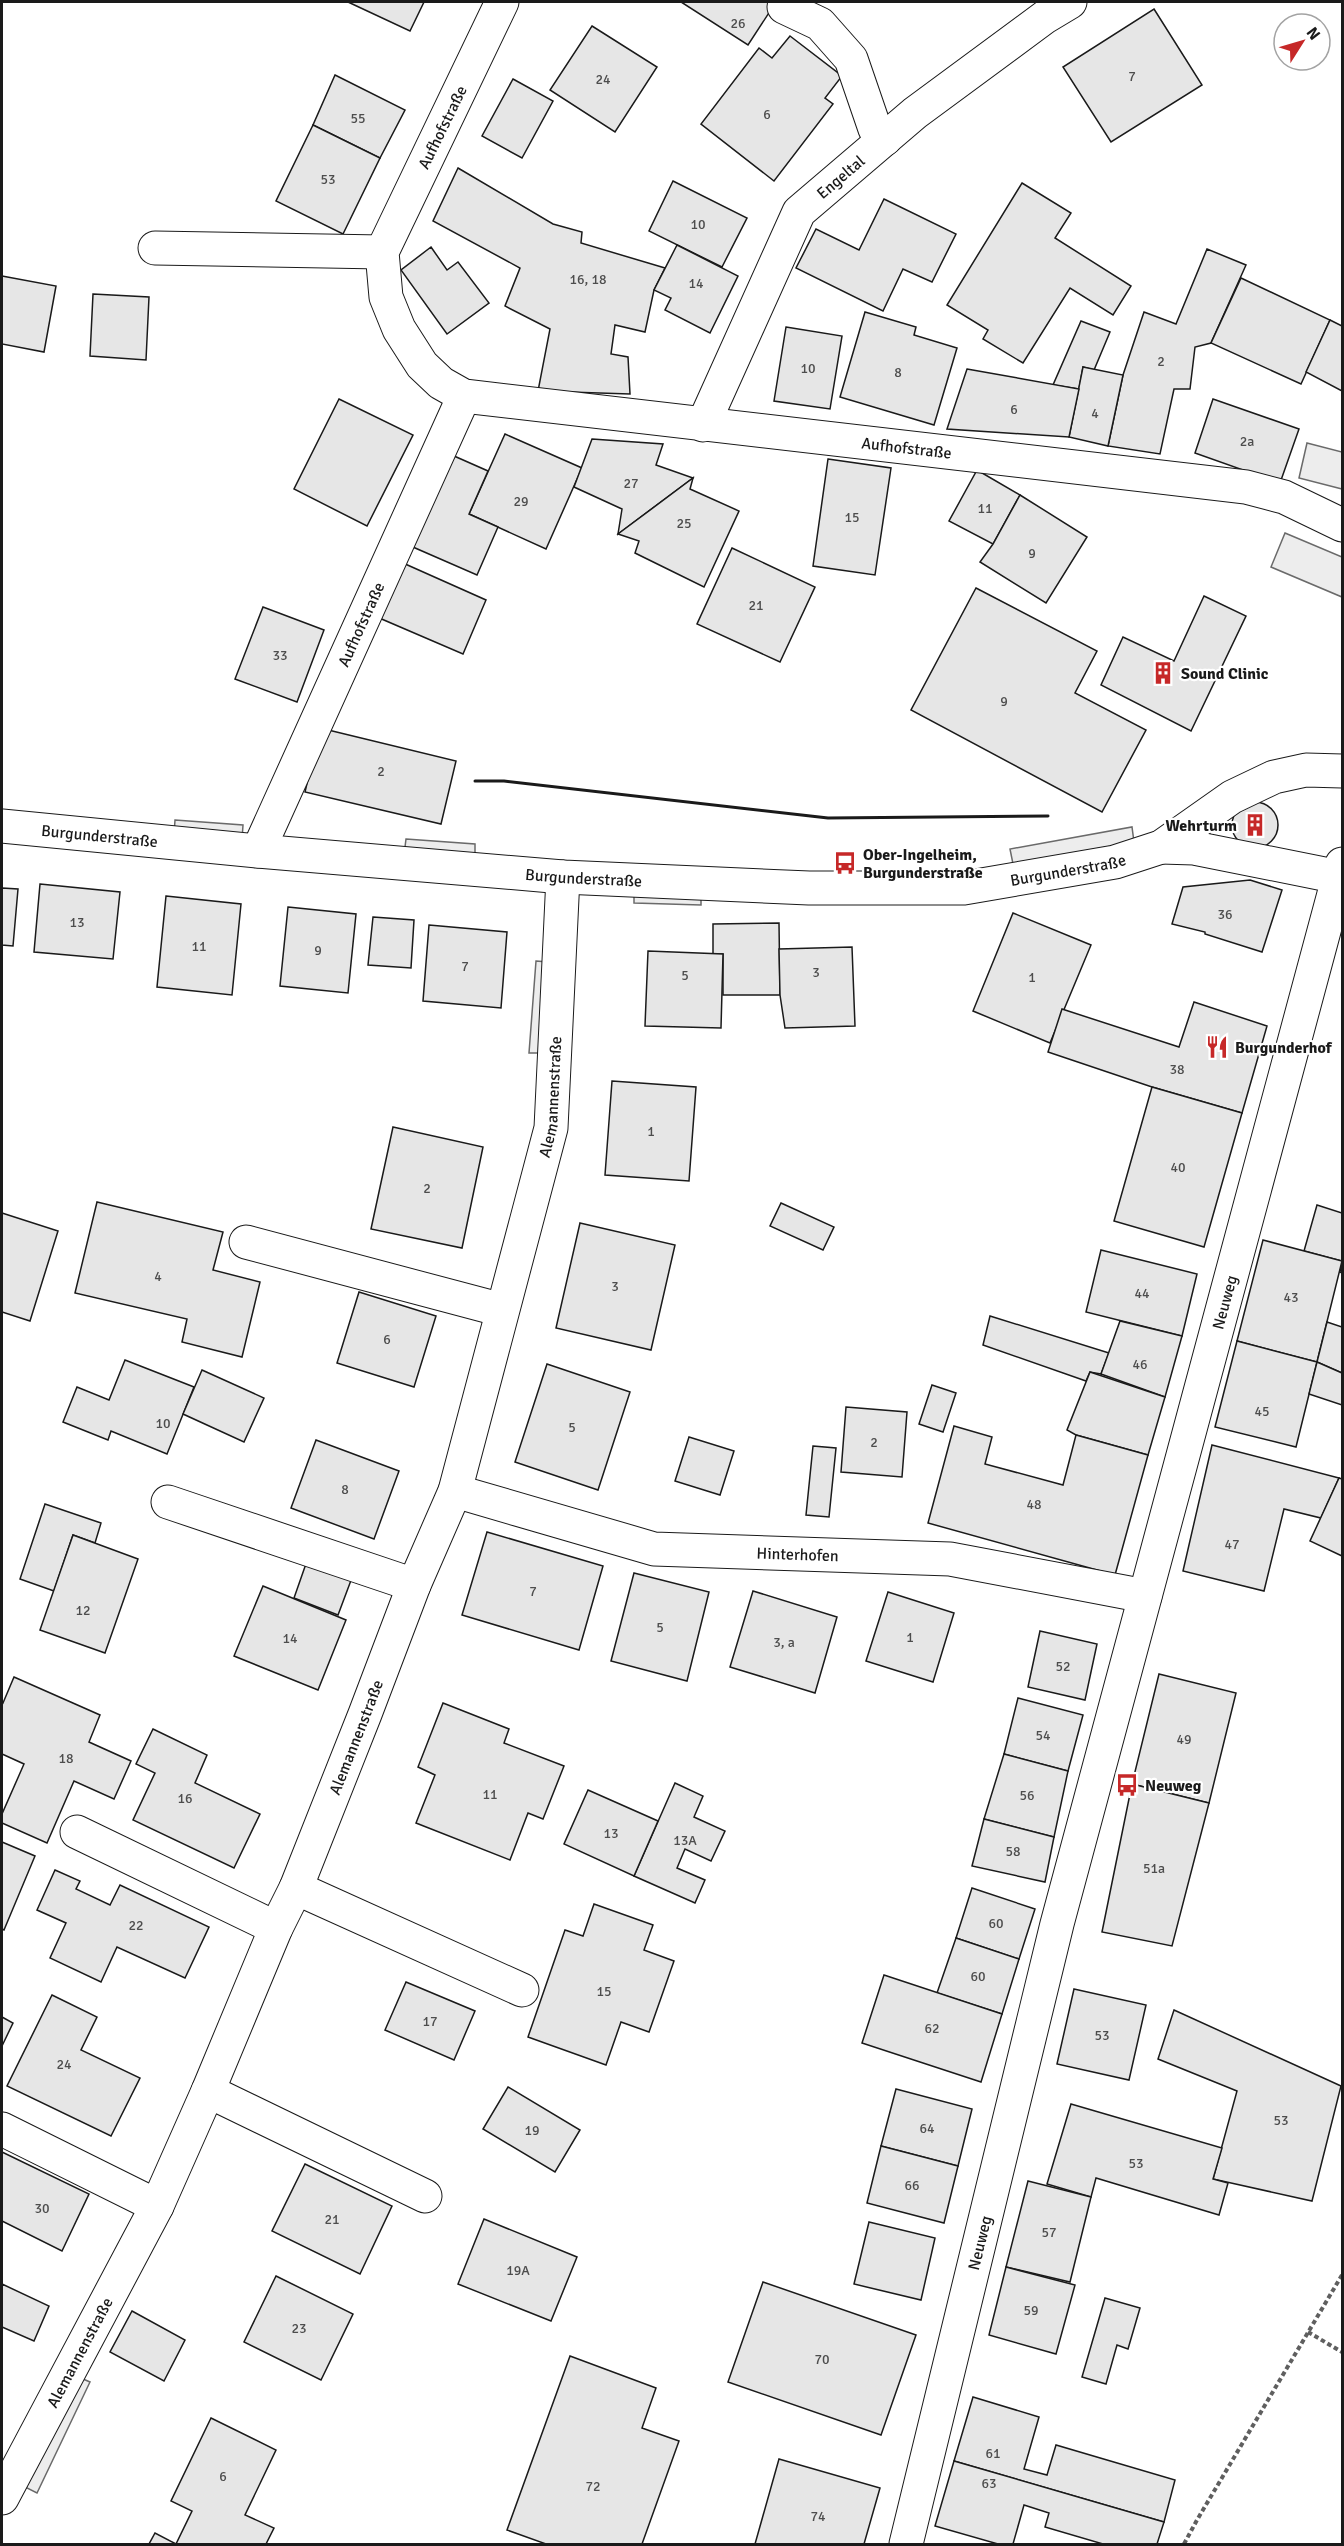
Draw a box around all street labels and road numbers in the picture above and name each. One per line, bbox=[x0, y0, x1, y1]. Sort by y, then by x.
street label: Aufhofstraße bbox=[414, 82, 472, 173]
street label: Engeltal bbox=[813, 151, 869, 204]
street label: Aufhofstraße bbox=[860, 433, 953, 464]
street label: Aufhofstraße bbox=[334, 579, 389, 670]
street label: Burgunderstraße bbox=[40, 821, 159, 852]
street label: Burgunderstraße bbox=[1009, 850, 1129, 891]
street label: Burgunderstraße bbox=[524, 865, 643, 892]
street label: Alemannenstraße bbox=[535, 1036, 566, 1160]
street label: Neuweg bbox=[1208, 1273, 1242, 1332]
street label: Hinterhofen bbox=[756, 1543, 839, 1566]
street label: Alemannenstraße bbox=[325, 1677, 388, 1798]
street label: Neuweg bbox=[964, 2214, 997, 2272]
street label: Alemannenstraße bbox=[43, 2294, 118, 2411]

